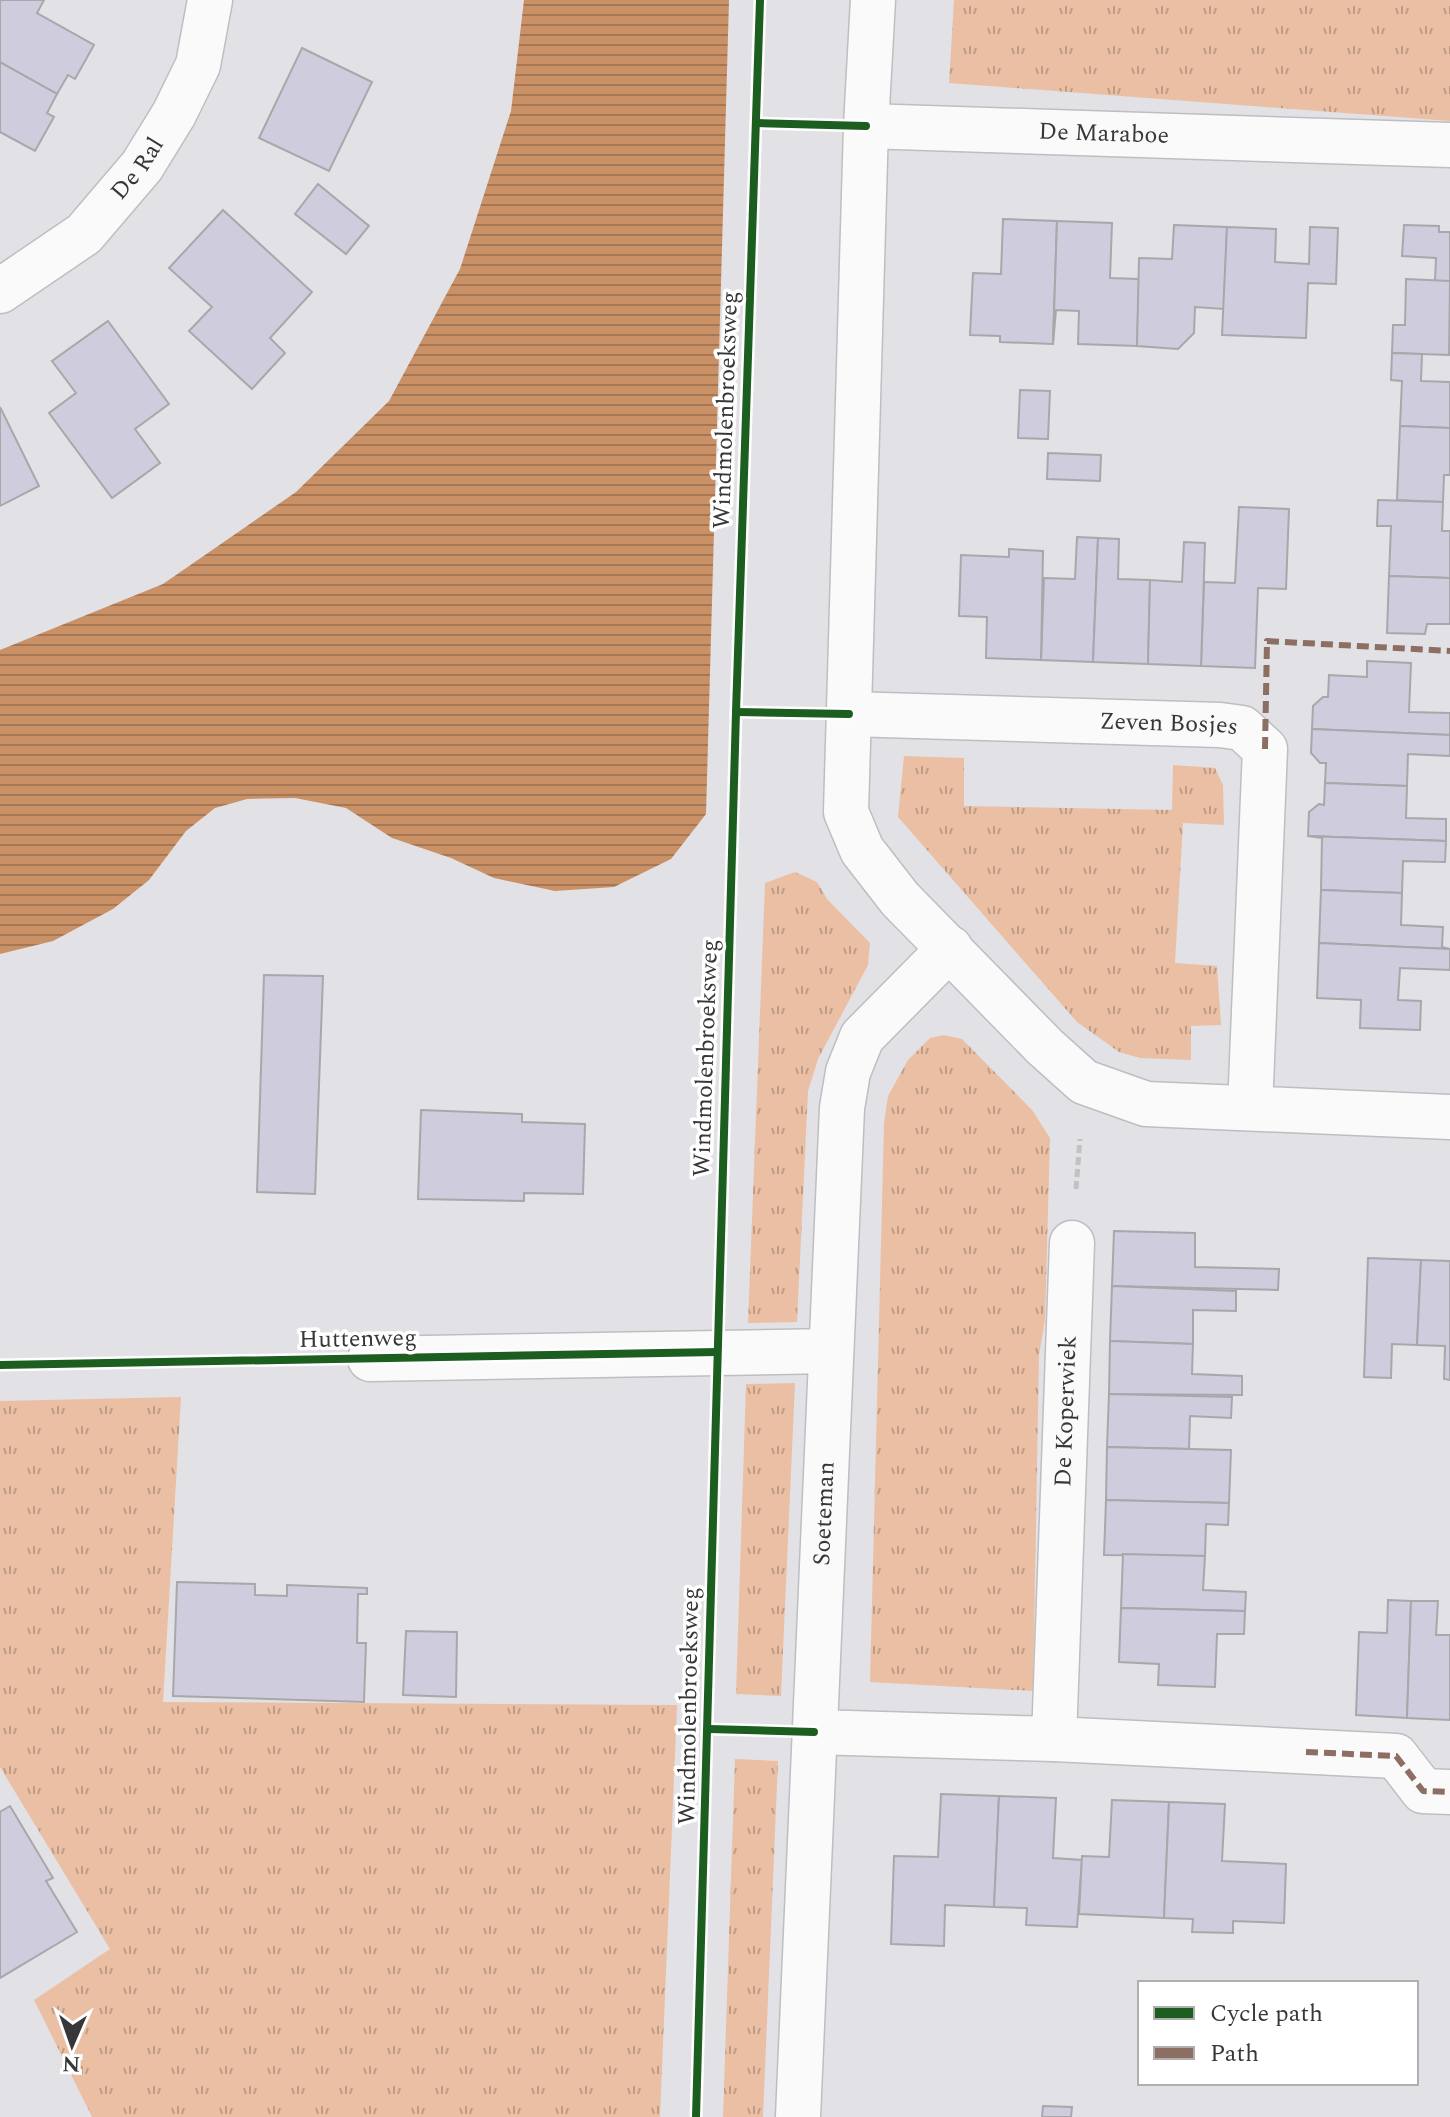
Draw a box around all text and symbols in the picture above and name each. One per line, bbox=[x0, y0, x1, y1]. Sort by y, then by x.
street label: De Maraboe bbox=[1038, 114, 1170, 154]
street label: De Ral bbox=[102, 130, 173, 208]
street label: Windmolenbroeksweg bbox=[704, 290, 748, 530]
street label: Zeven Bosjes bbox=[1099, 703, 1240, 745]
street label: Windmolenbroeksweg bbox=[684, 938, 728, 1178]
street label: Huttenweg bbox=[299, 1320, 417, 1358]
street label: De Koperwiek bbox=[1045, 1335, 1087, 1488]
street label: Soeteman bbox=[804, 1461, 845, 1566]
street label: Windmolenbroeksweg bbox=[669, 1587, 709, 1825]
legend bbox=[1138, 1981, 1418, 2085]
text: Cycle path bbox=[1210, 1996, 1323, 2032]
north arrow bbox=[32, 2005, 112, 2085]
text: Path bbox=[1210, 2036, 1259, 2072]
text: N bbox=[62, 2047, 81, 2080]

